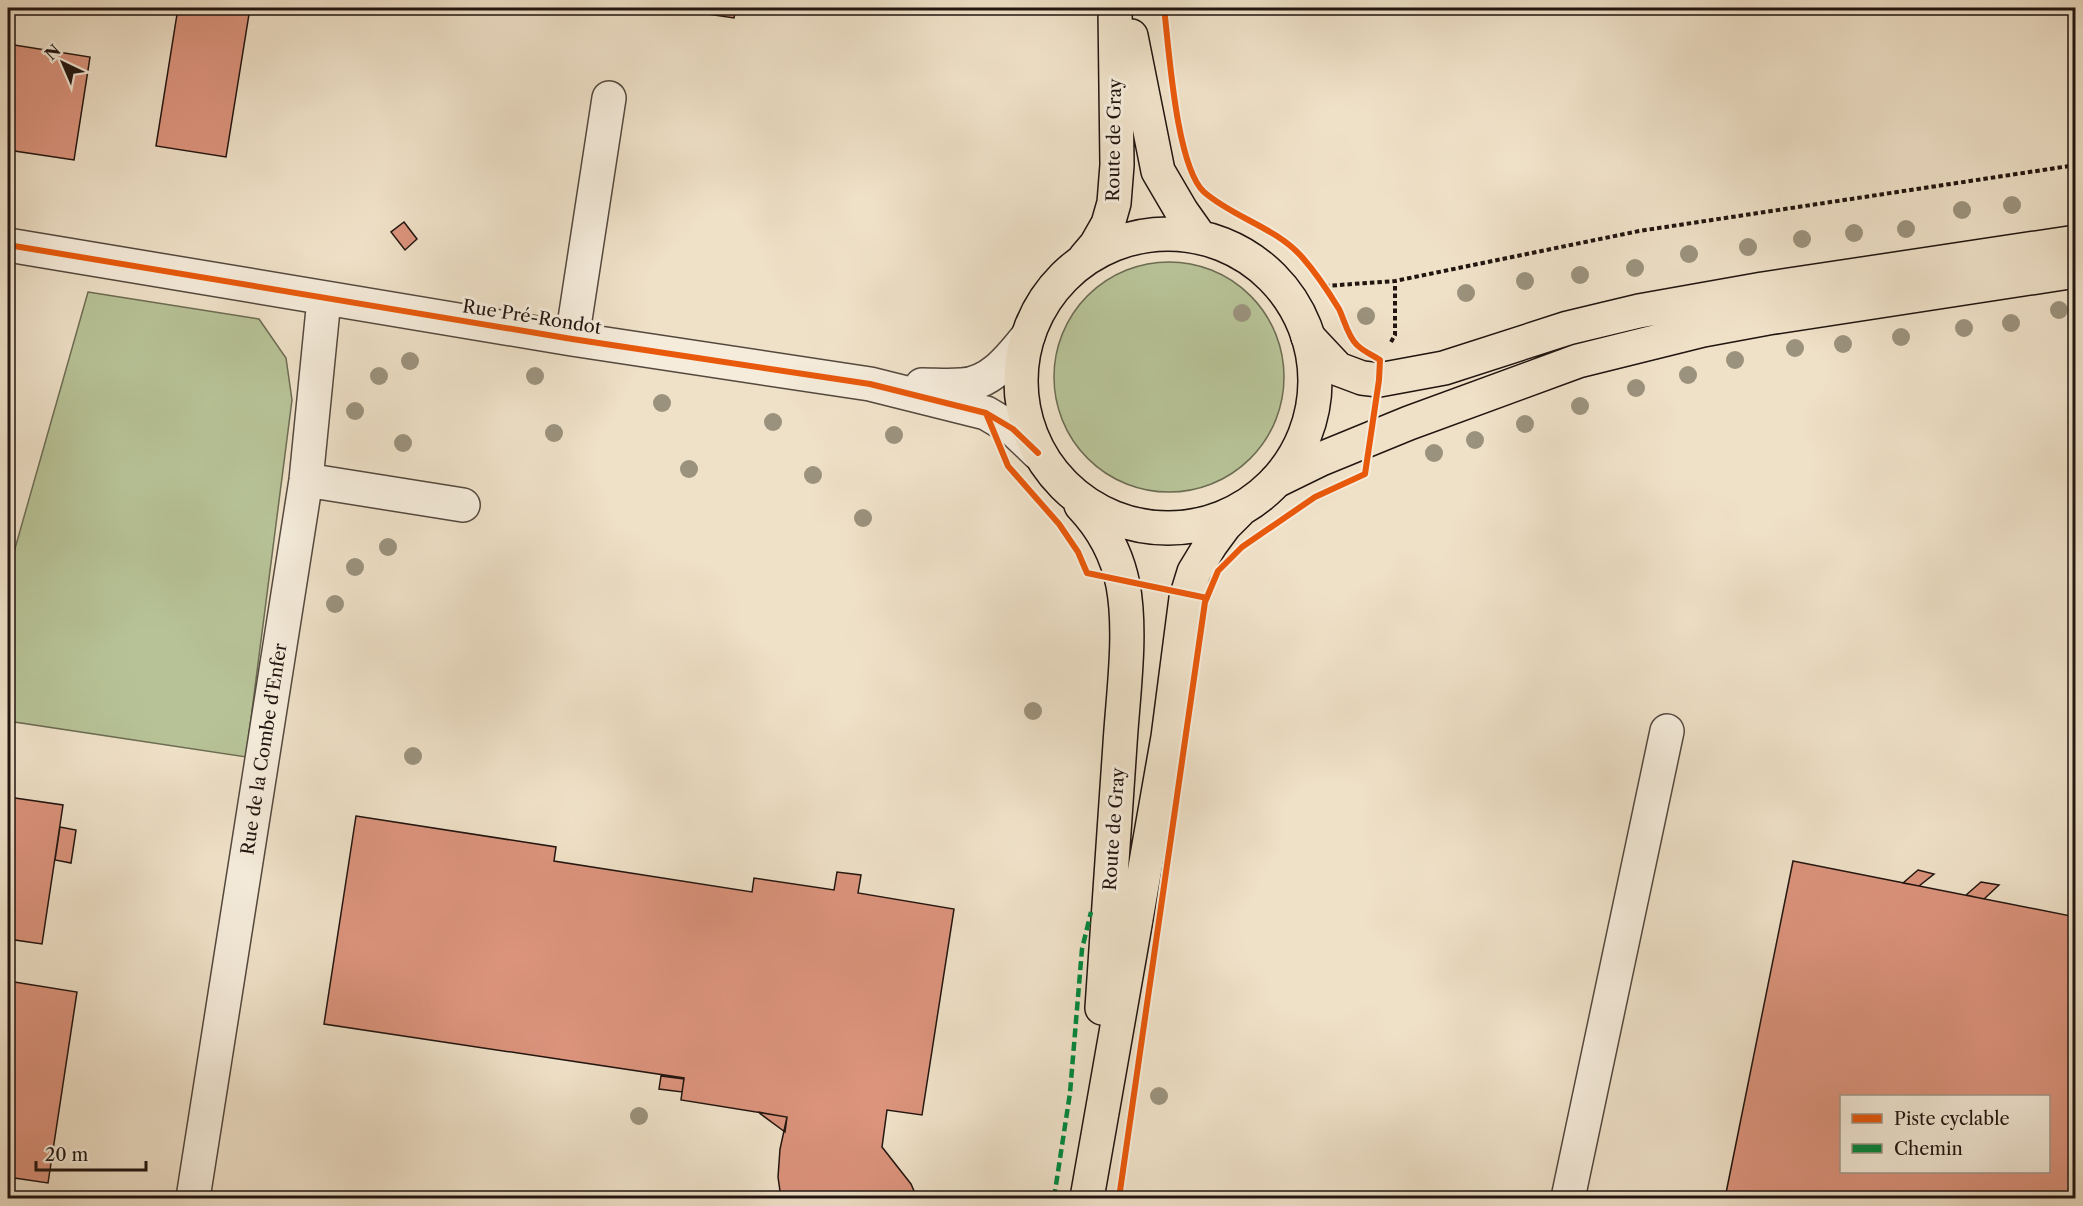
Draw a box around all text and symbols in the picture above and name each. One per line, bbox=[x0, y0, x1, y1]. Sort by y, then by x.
north arrow bbox=[33, 33, 93, 93]
text: N bbox=[41, 40, 65, 64]
street label: Route de Gray bbox=[1102, 77, 1126, 202]
street label: Rue Pré-Rondot bbox=[461, 295, 604, 339]
street label: Rue de la Combe d'Enfer bbox=[236, 641, 292, 857]
street label: Route de Gray bbox=[1099, 766, 1129, 891]
legend bbox=[1840, 1095, 2050, 1173]
text: Piste cyclable bbox=[1894, 1108, 2010, 1130]
scale bar bbox=[36, 1134, 146, 1172]
text: Chemin bbox=[1894, 1138, 1963, 1160]
text: 20 m bbox=[45, 1144, 89, 1166]

